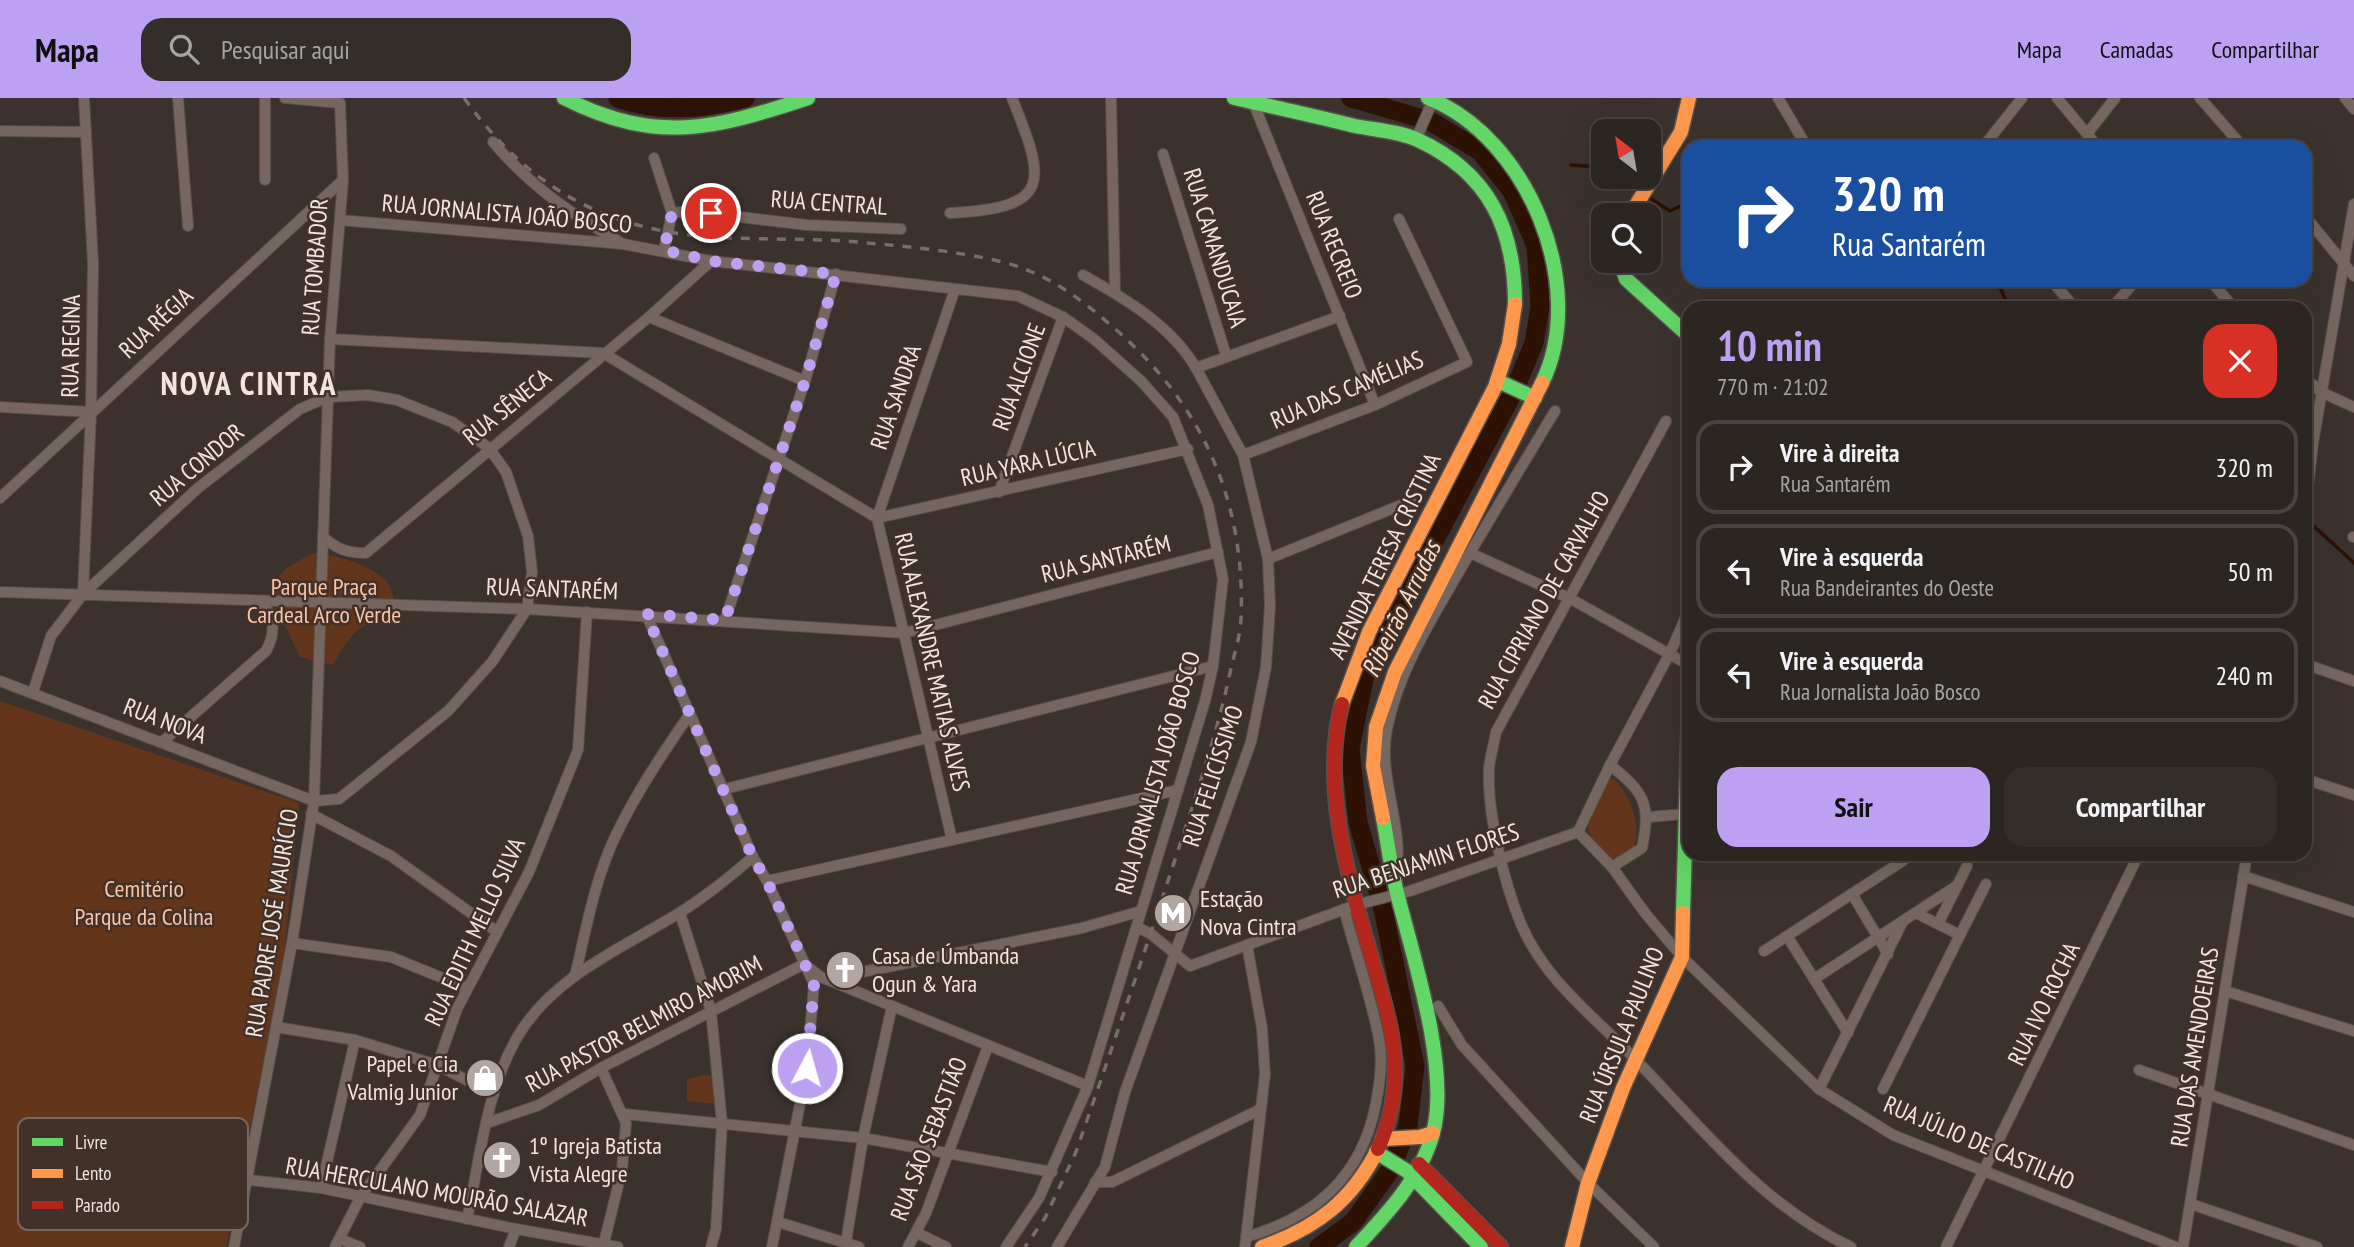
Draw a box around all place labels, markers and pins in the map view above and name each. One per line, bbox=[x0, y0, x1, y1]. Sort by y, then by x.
pin bbox=[681, 183, 741, 243]
place label: Estação Nova Cintra bbox=[1200, 883, 1297, 942]
metro station icon: Estação Nova Cintra bbox=[1152, 892, 1194, 934]
place label: Casa de Úmbanda Ogun & Yara bbox=[872, 940, 1019, 999]
church icon: Casa de Úmbanda Ogun & Yara bbox=[824, 949, 866, 991]
place label: Papel e Cia Valmig Junior bbox=[347, 1048, 458, 1107]
shop icon: Papel e Cia Valmig Junior bbox=[464, 1057, 506, 1099]
place label: 1º Igreja Batista Vista Alegre bbox=[528, 1130, 662, 1189]
church icon: 1º Igreja Batista Vista Alegre bbox=[481, 1139, 523, 1181]

